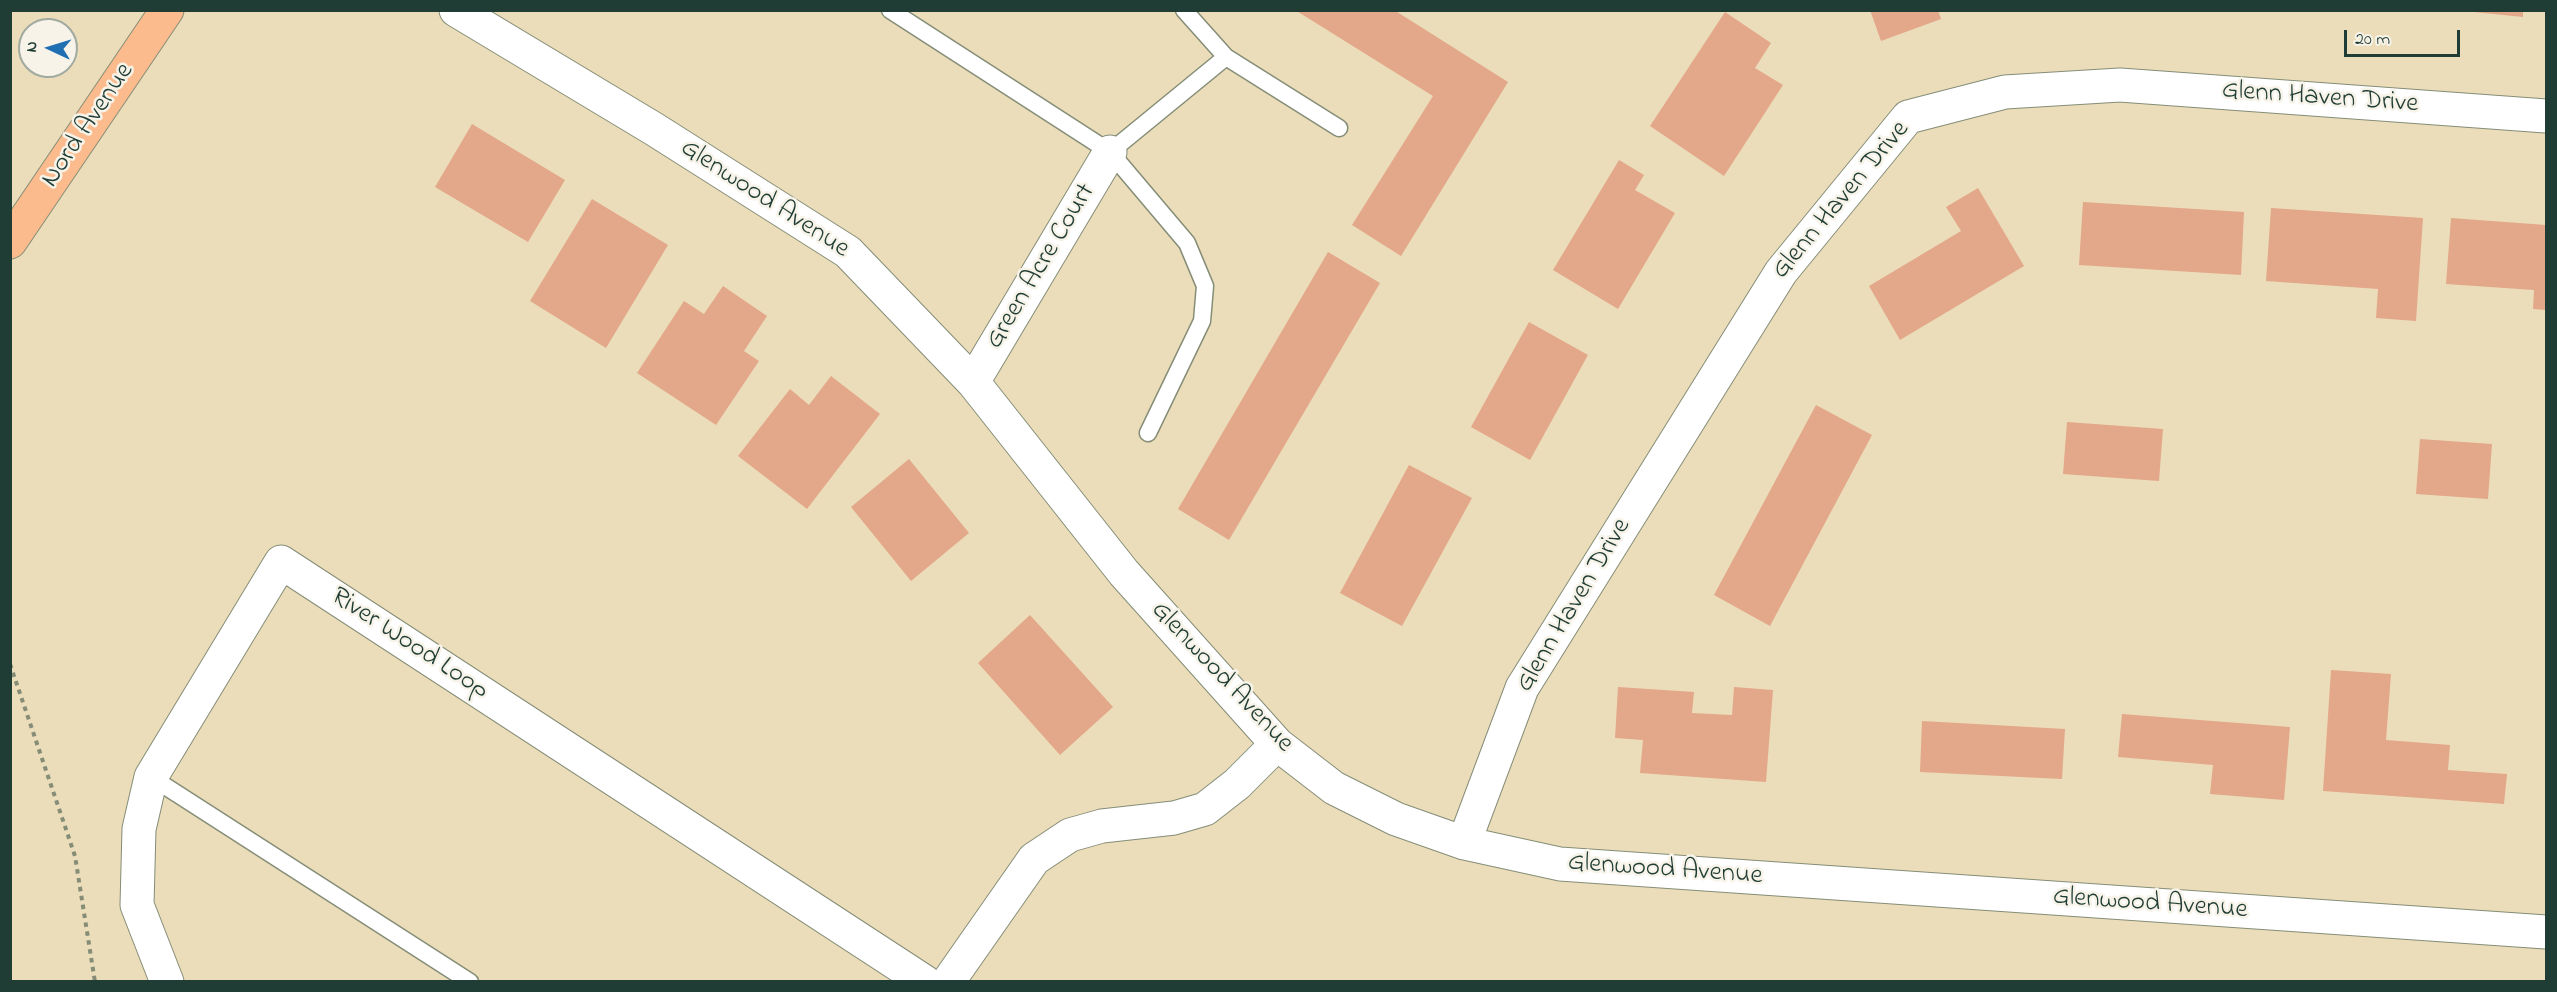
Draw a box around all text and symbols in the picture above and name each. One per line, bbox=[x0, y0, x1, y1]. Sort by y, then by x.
north arrow bbox=[18, 18, 78, 78]
scale bar bbox=[2347, 18, 2462, 56]
text: 20 m bbox=[2355, 27, 2390, 53]
text: N bbox=[20, 41, 44, 53]
street label: Nord Avenue bbox=[36, 58, 142, 194]
street label: Glenn Haven Drive bbox=[2221, 76, 2419, 122]
street label: Glenn Haven Drive bbox=[1766, 115, 1918, 287]
street label: Glenwood Avenue bbox=[673, 133, 855, 267]
street label: Green Acre Court bbox=[980, 178, 1104, 356]
street label: Glenn Haven Drive bbox=[1510, 513, 1640, 699]
street label: River Wood Loop bbox=[324, 582, 494, 708]
street label: Glenwood Avenue bbox=[1143, 596, 1299, 760]
street label: Glenwood Avenue bbox=[1567, 848, 1763, 894]
street label: Glenwood Avenue bbox=[2052, 882, 2248, 928]

